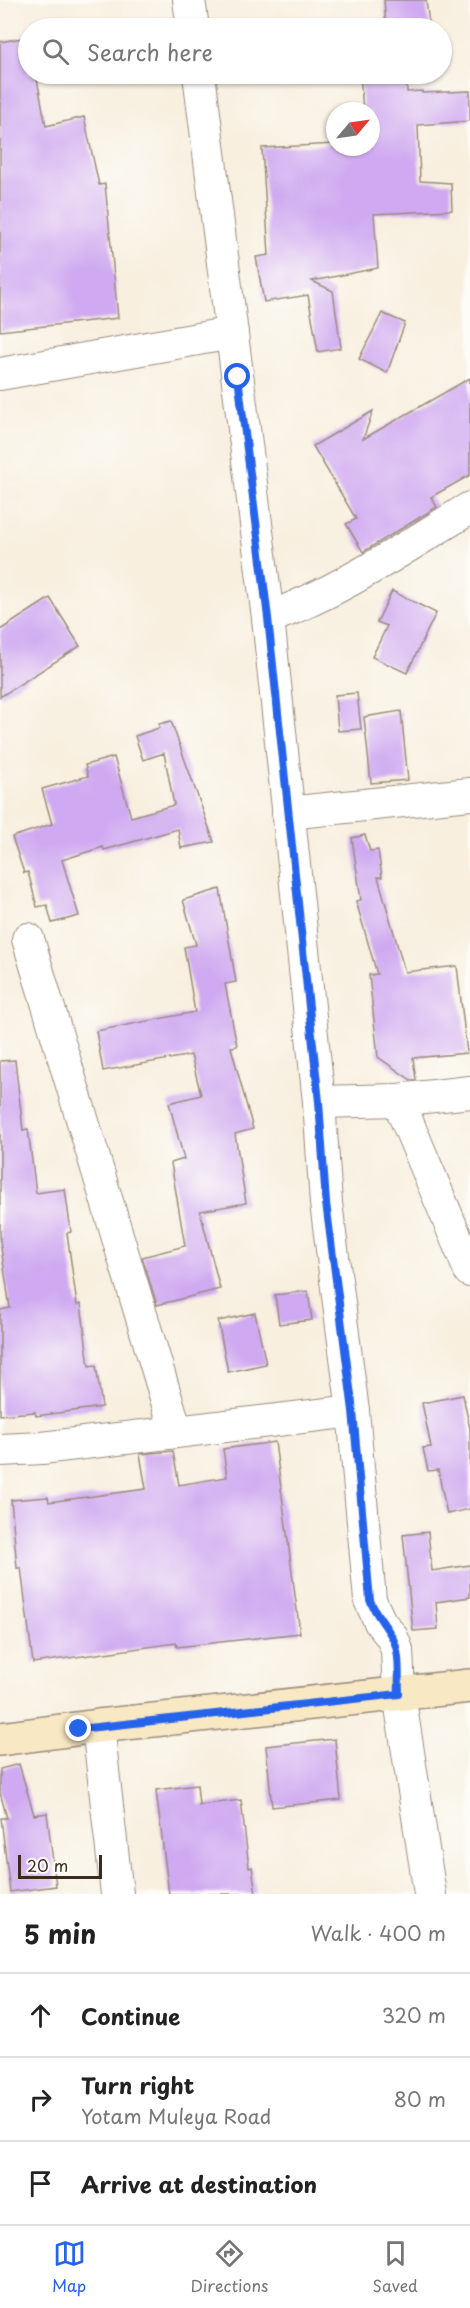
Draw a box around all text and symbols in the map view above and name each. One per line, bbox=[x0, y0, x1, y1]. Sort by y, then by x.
search box bbox=[18, 18, 452, 84]
icon: search bbox=[39, 35, 72, 68]
text: Search here bbox=[87, 35, 213, 68]
north arrow bbox=[326, 102, 380, 156]
route start bbox=[224, 363, 250, 389]
route end bbox=[65, 1715, 91, 1741]
scale bar bbox=[18, 1852, 102, 1880]
text: 20 m bbox=[27, 1853, 68, 1877]
text: 5 min bbox=[24, 1914, 96, 1953]
text: Walk · 400 m bbox=[311, 1918, 446, 1948]
icon: ahead bbox=[24, 1999, 57, 2032]
text: Continue bbox=[81, 1999, 180, 2032]
text: 320 m bbox=[382, 2000, 446, 2030]
text: Turn right bbox=[81, 2068, 194, 2101]
icon: right bbox=[24, 2083, 57, 2116]
text: 80 m bbox=[394, 2084, 446, 2114]
text: Yotam Muleya Road bbox=[81, 2101, 271, 2131]
icon: arrive bbox=[24, 2167, 57, 2200]
text: Arrive at destination bbox=[81, 2167, 317, 2200]
tab: Map bbox=[52, 2237, 86, 2297]
tab: Directions bbox=[190, 2237, 268, 2297]
tab: Saved bbox=[372, 2237, 418, 2297]

